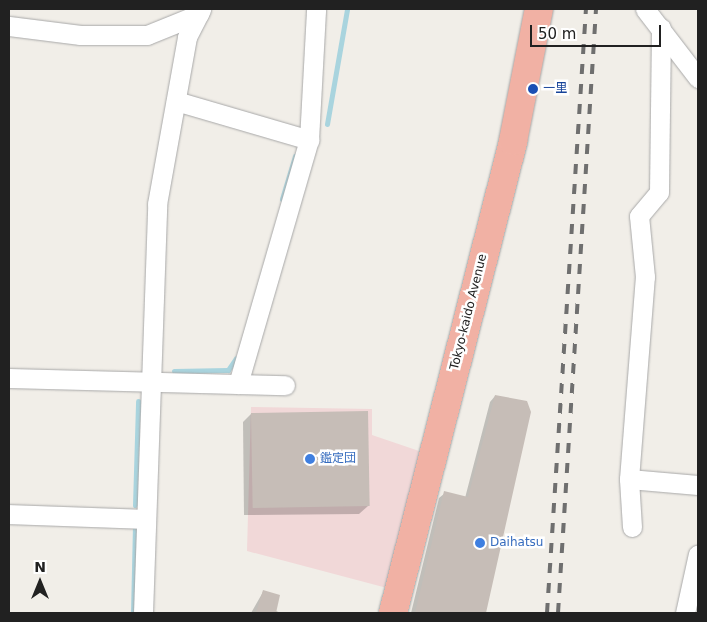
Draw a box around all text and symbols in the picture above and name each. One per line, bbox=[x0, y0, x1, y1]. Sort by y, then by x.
scale bar bbox=[532, 15, 663, 47]
text: 50 m bbox=[538, 25, 576, 43]
place label: 一里 bbox=[543, 82, 567, 96]
marker: 一里 bbox=[527, 83, 539, 95]
street label: Tokyo-kaido Avenue bbox=[448, 253, 490, 371]
place label: 鑑定団 bbox=[320, 452, 356, 466]
marker: 鑑定団 bbox=[304, 453, 316, 465]
place label: Daihatsu bbox=[490, 536, 543, 550]
marker: Daihatsu bbox=[474, 537, 486, 549]
north arrow bbox=[15, 557, 65, 607]
text: N bbox=[34, 559, 46, 575]

